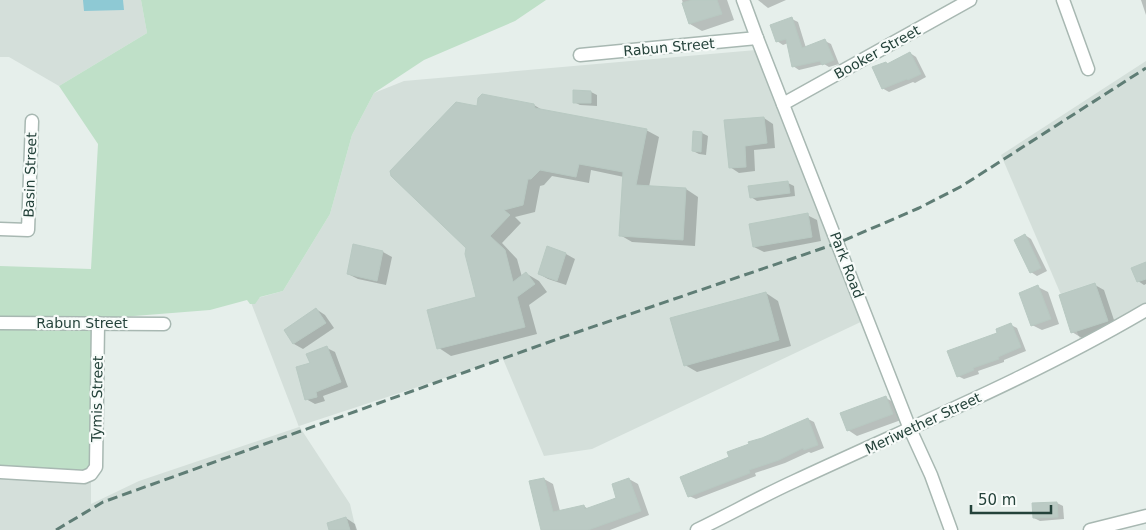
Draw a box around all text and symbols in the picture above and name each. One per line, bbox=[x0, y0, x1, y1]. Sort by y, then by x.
street label: Booker Street bbox=[831, 22, 923, 82]
street label: Rabun Street bbox=[623, 35, 716, 59]
street label: Basin Street bbox=[21, 132, 40, 218]
street label: Park Road bbox=[827, 230, 867, 300]
street label: Rabun Street bbox=[36, 315, 128, 331]
street label: Tymis Street bbox=[88, 355, 106, 443]
street label: Meriwether Street bbox=[862, 389, 984, 457]
scale bar bbox=[971, 482, 1051, 514]
text: 50 m bbox=[978, 491, 1016, 509]

